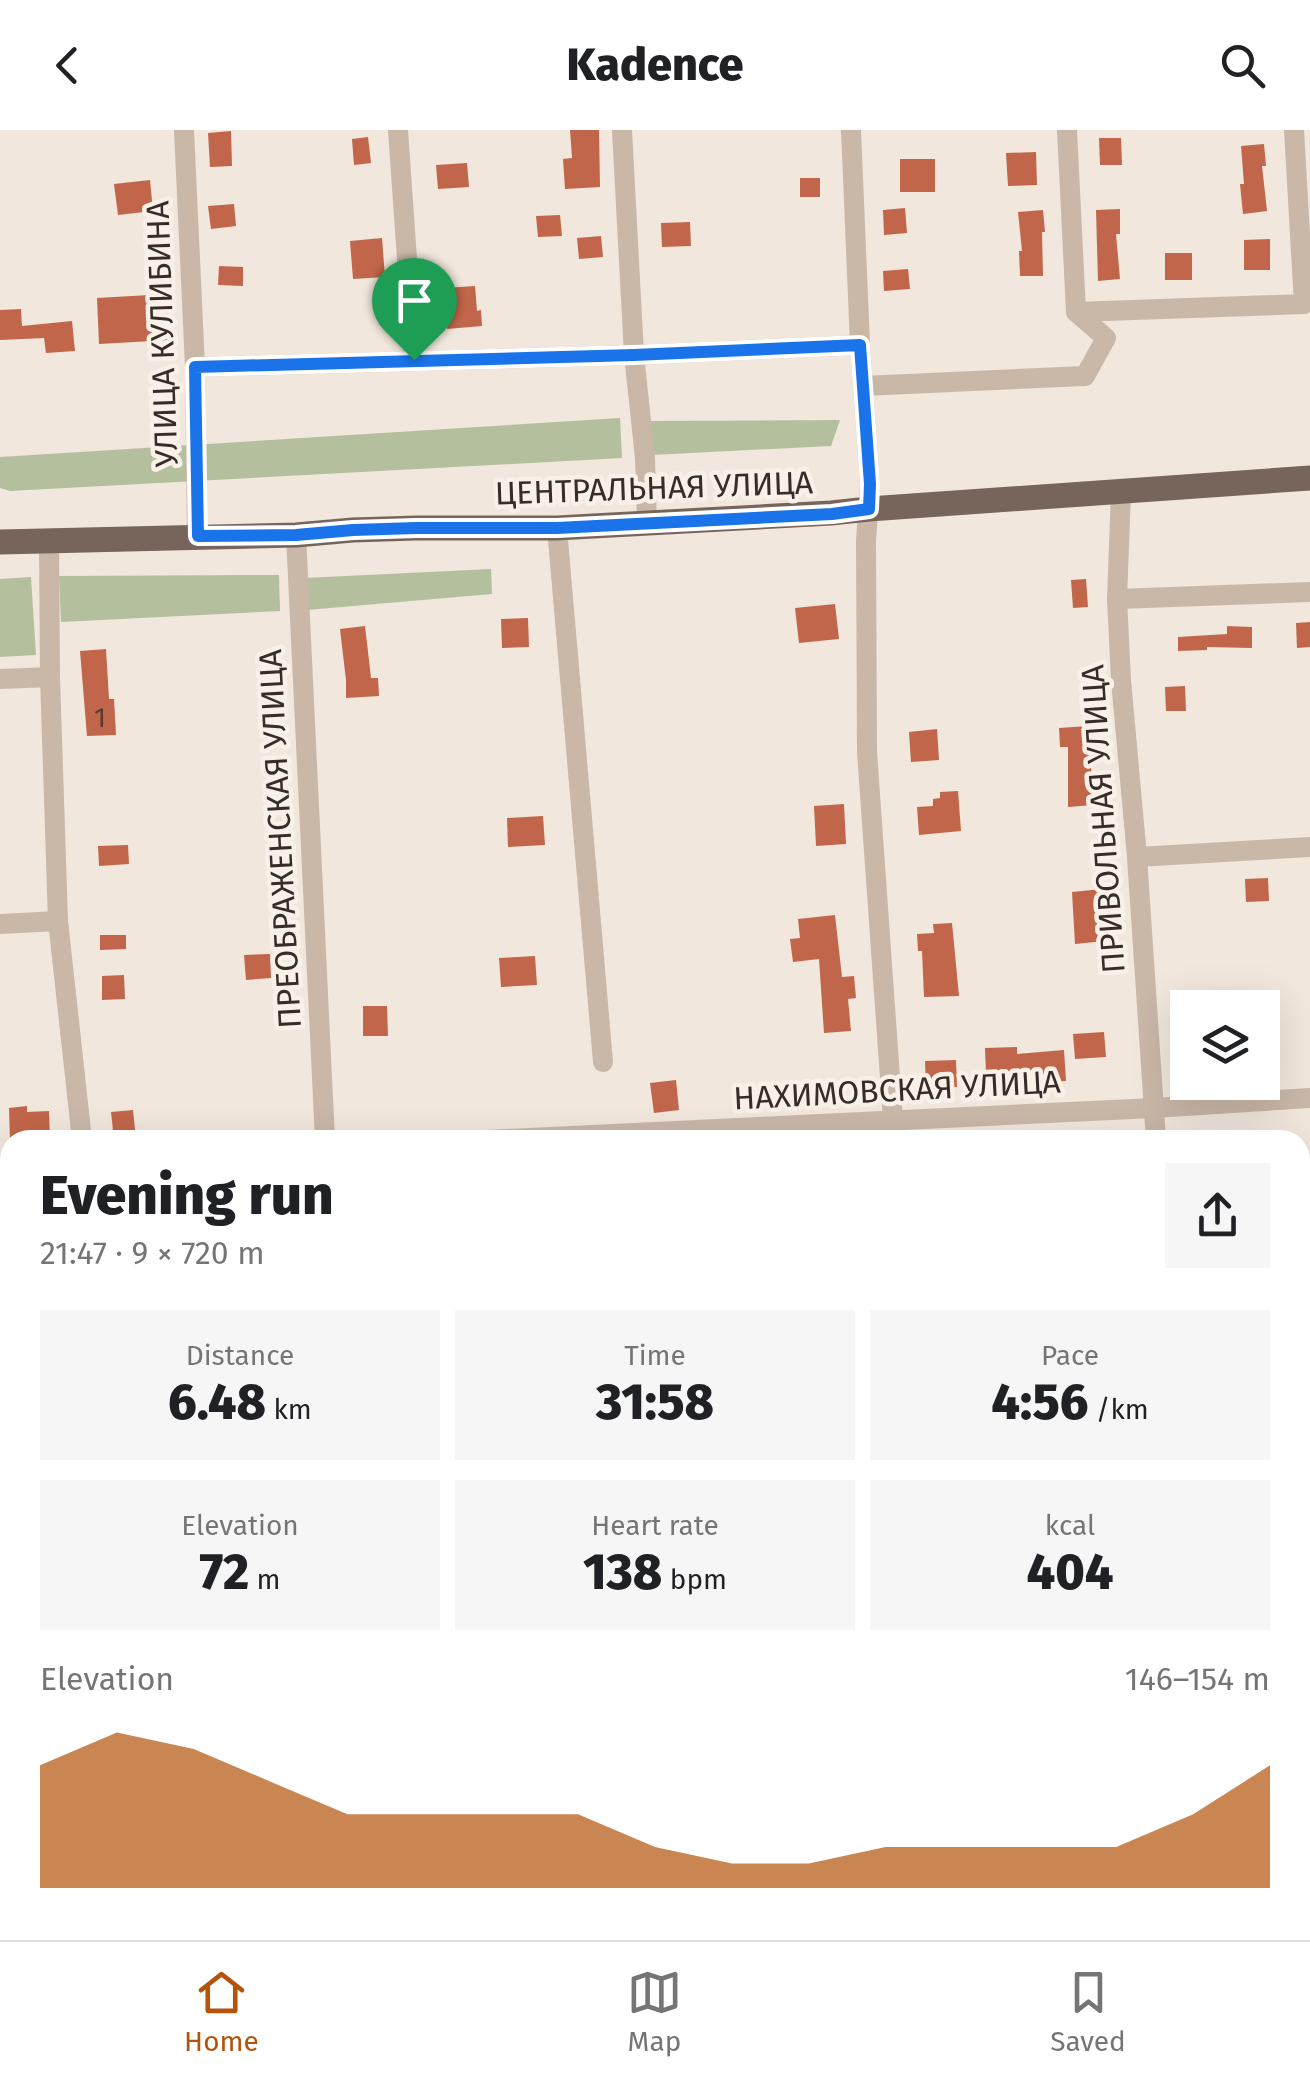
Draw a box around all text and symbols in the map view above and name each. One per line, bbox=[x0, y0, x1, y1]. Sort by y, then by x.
icon: back bbox=[40, 38, 95, 93]
text: Kadence bbox=[567, 38, 743, 92]
icon: search bbox=[1215, 38, 1270, 93]
street label: УЛИЦА КУЛИБИНА bbox=[138, 200, 186, 468]
pin bbox=[372, 258, 457, 361]
icon: arrive bbox=[387, 273, 442, 328]
street label: ЦЕНТРАЛЬНАЯ УЛИЦА bbox=[494, 463, 814, 513]
street label: ПРЕОБРАЖЕНСКАЯ УЛИЦА bbox=[251, 648, 309, 1030]
street label: ПРИВОЛЬНАЯ УЛИЦА bbox=[1073, 663, 1133, 975]
house number: 1 bbox=[94, 701, 106, 734]
map controls bbox=[1170, 990, 1280, 1100]
button: layers bbox=[1170, 990, 1280, 1100]
street label: НАХИМОВСКАЯ УЛИЦА bbox=[732, 1062, 1062, 1118]
text: Evening run bbox=[40, 1163, 334, 1229]
button: share bbox=[1165, 1163, 1270, 1268]
text: 21:47 · 9 × 720 m bbox=[40, 1234, 265, 1272]
text: Distance bbox=[186, 1339, 294, 1372]
text: Time bbox=[624, 1339, 686, 1372]
text: Pace bbox=[1041, 1339, 1099, 1372]
text: 6.48 bbox=[168, 1372, 266, 1432]
text: 31:58 bbox=[596, 1372, 714, 1432]
text: 4:56 bbox=[991, 1372, 1088, 1432]
text: km bbox=[266, 1393, 312, 1426]
text: /km bbox=[1088, 1393, 1149, 1426]
text: Elevation bbox=[181, 1509, 299, 1542]
text: Heart rate bbox=[591, 1509, 719, 1542]
text: kcal bbox=[1045, 1509, 1095, 1542]
text: 72 bbox=[200, 1542, 249, 1602]
text: 138 bbox=[583, 1542, 662, 1602]
text: 404 bbox=[1026, 1542, 1114, 1602]
text: m bbox=[249, 1563, 280, 1596]
text: bpm bbox=[662, 1563, 727, 1596]
text: Elevation bbox=[40, 1660, 174, 1698]
text: 146–154 m bbox=[1125, 1660, 1270, 1698]
tab: Home bbox=[184, 1965, 259, 2058]
tab: Map bbox=[627, 1965, 682, 2058]
tab: Saved bbox=[1050, 1965, 1126, 2058]

